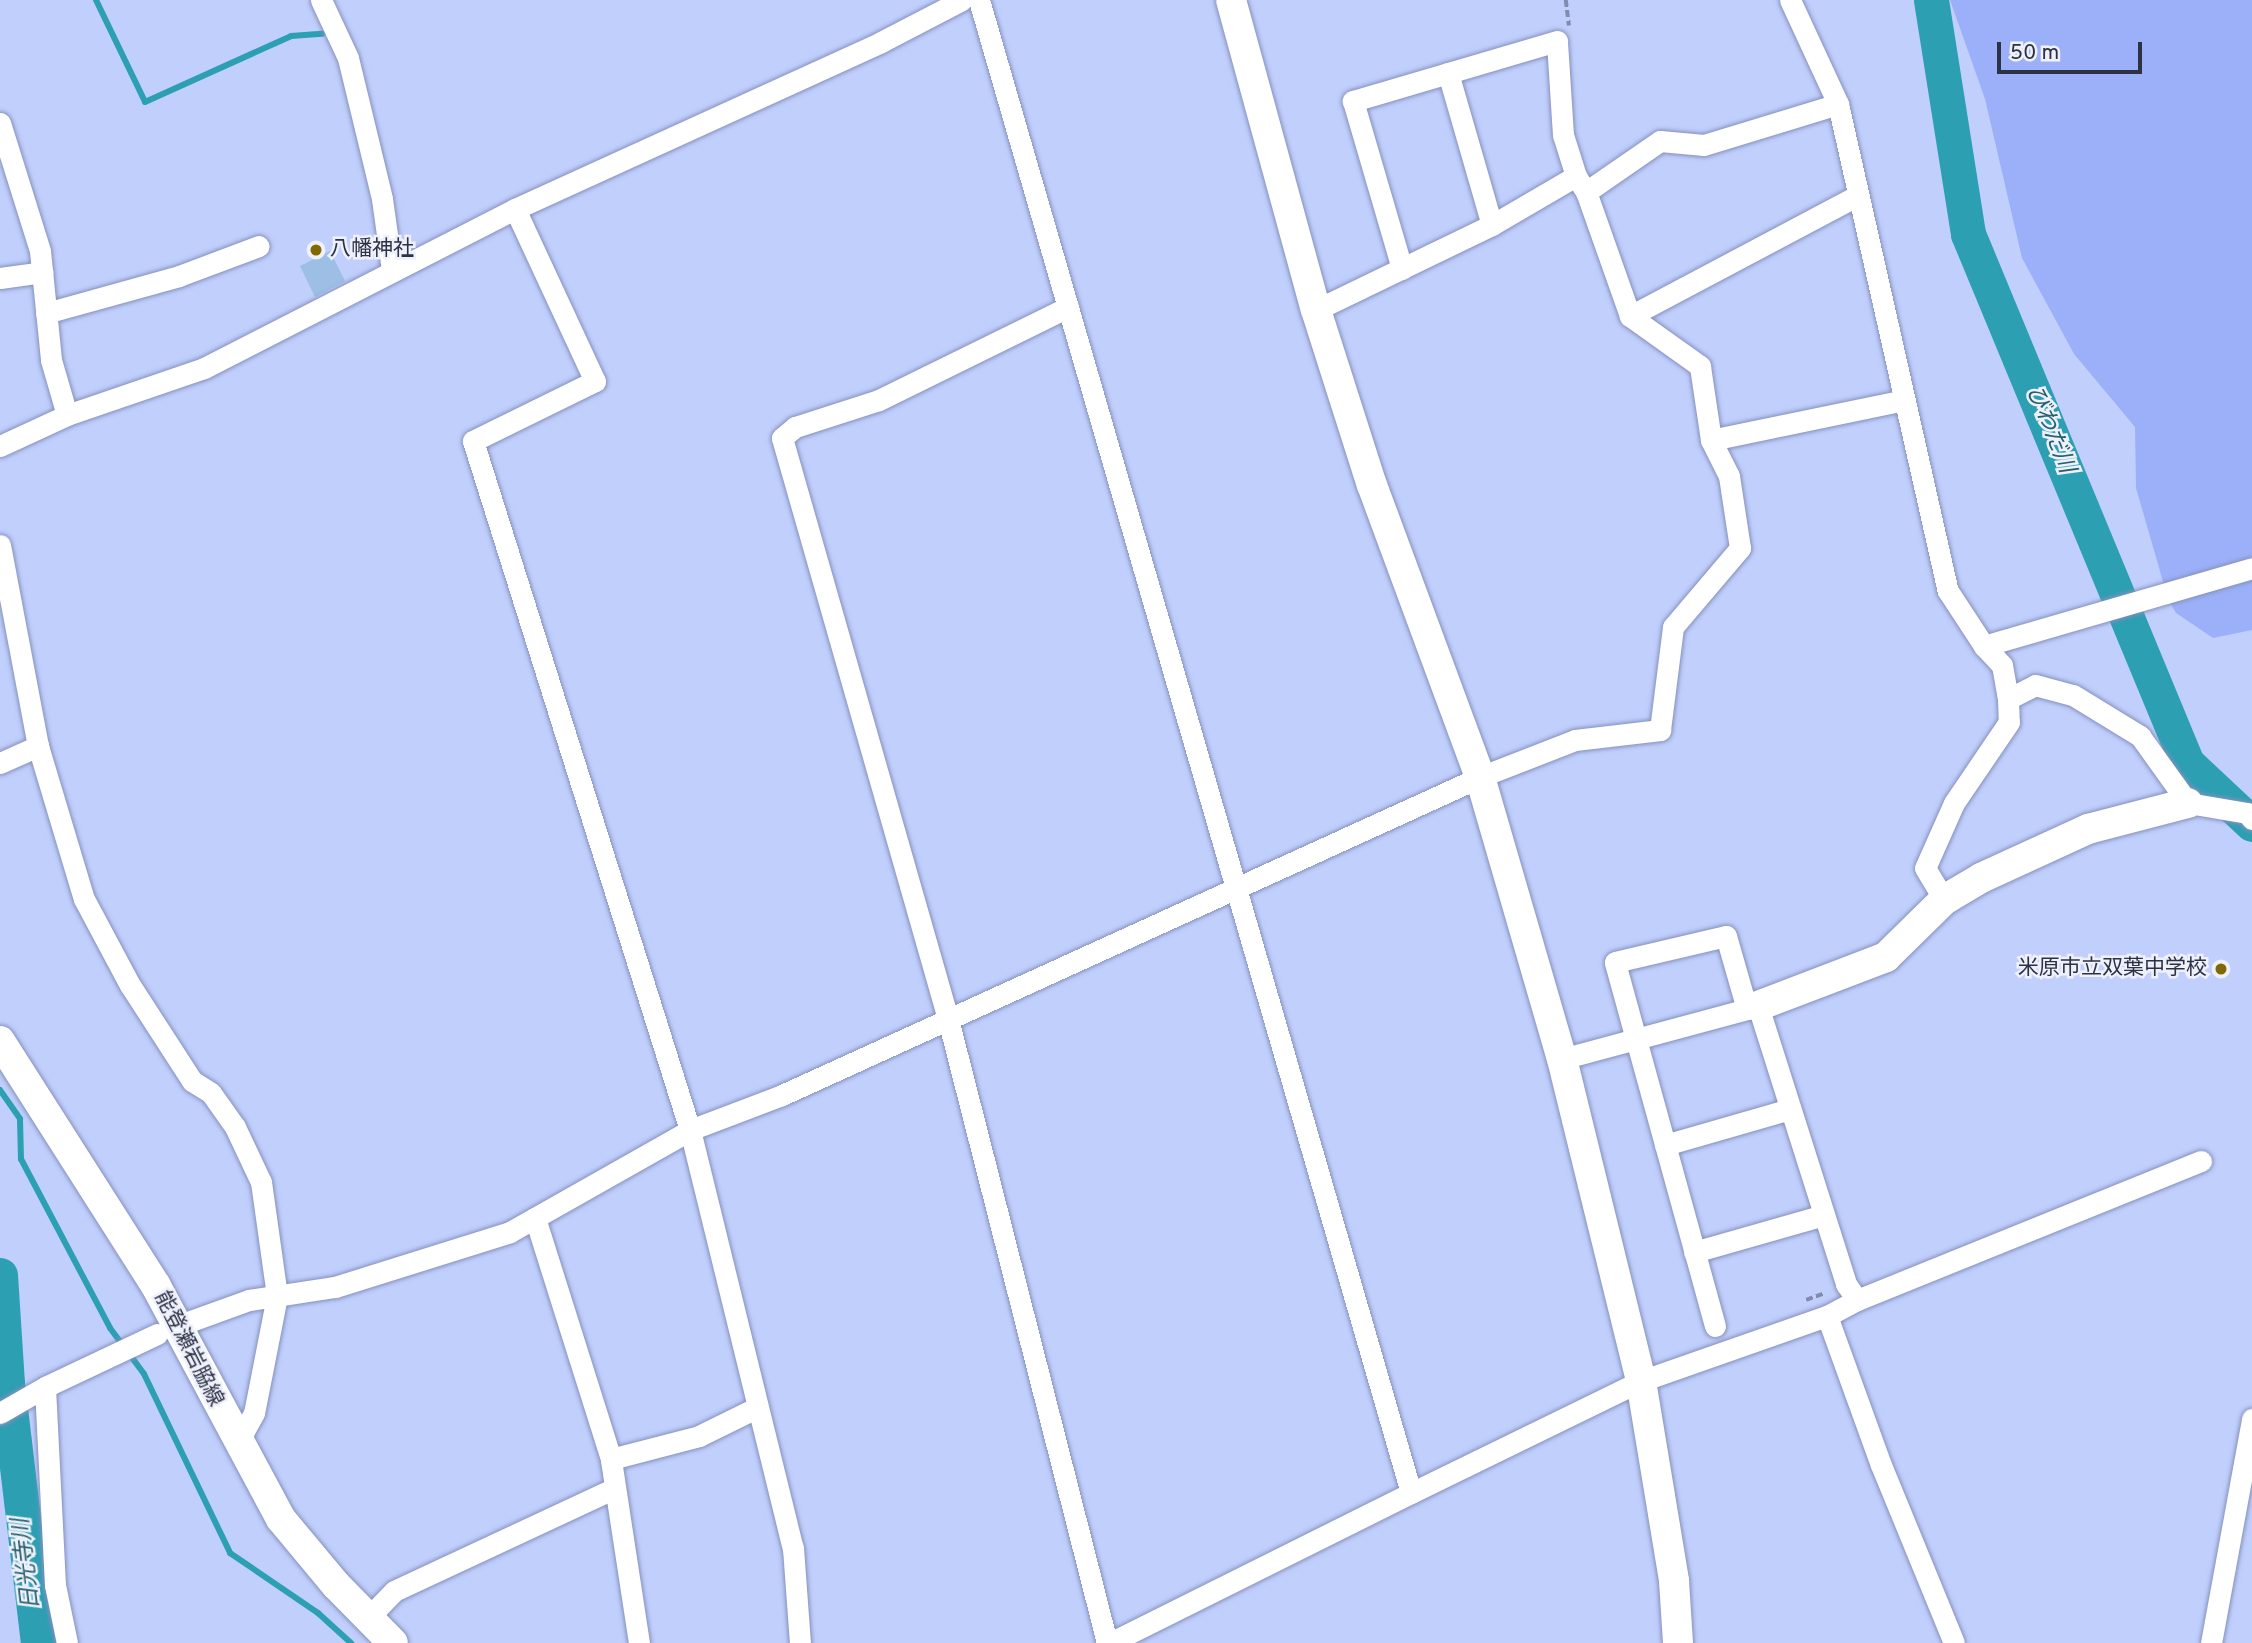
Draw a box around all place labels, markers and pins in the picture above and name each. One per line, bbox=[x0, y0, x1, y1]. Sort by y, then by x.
place label: 八幡神社 bbox=[330, 237, 414, 263]
marker: 八幡神社 bbox=[308, 242, 324, 258]
place label: 米原市立双葉中学校 bbox=[2018, 956, 2207, 982]
marker: 米原市立双葉中学校 bbox=[2213, 961, 2229, 977]

